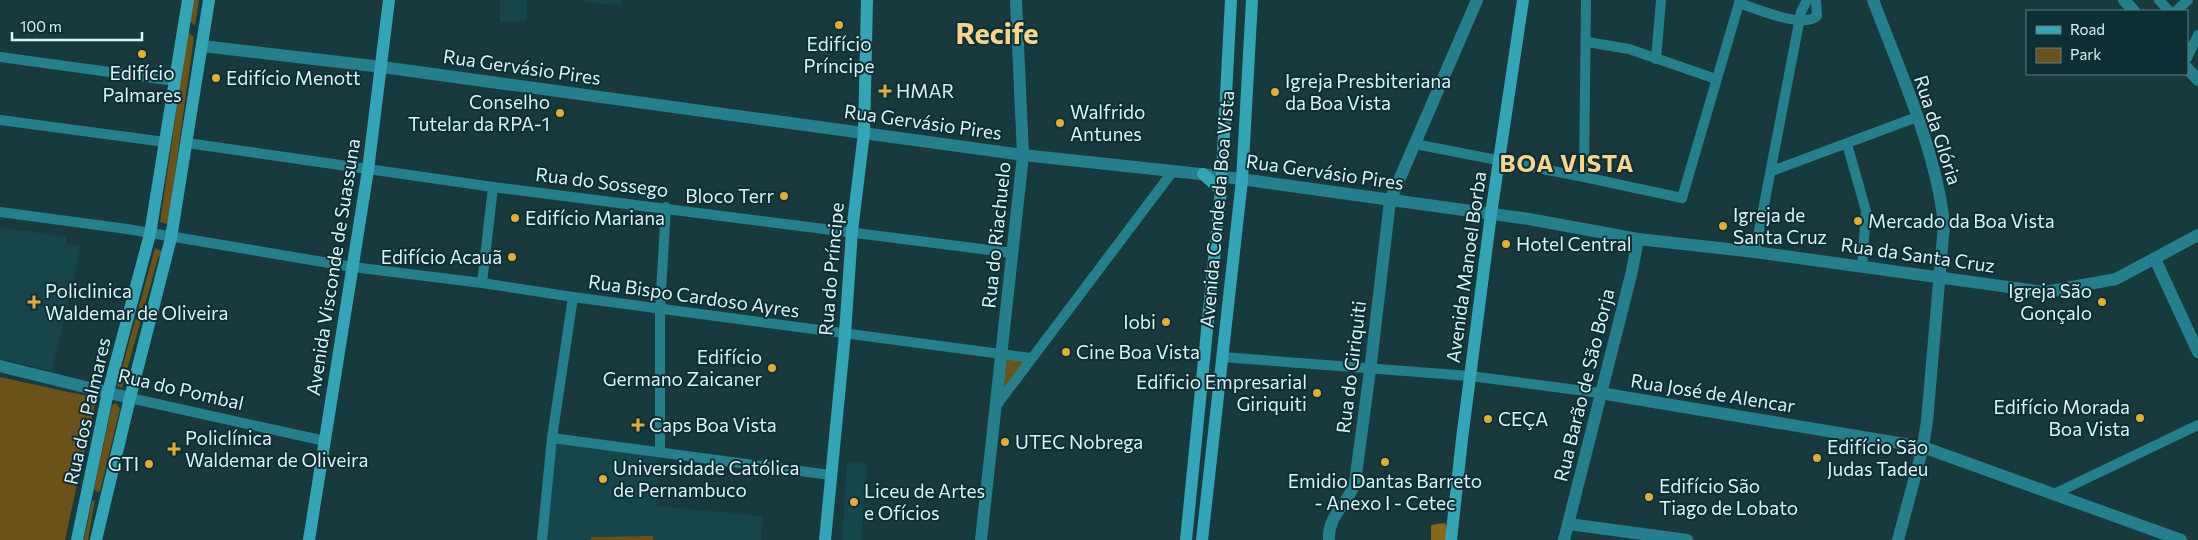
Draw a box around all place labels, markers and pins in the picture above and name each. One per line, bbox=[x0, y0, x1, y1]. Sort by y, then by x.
marker: Edifício Príncipe bbox=[833, 19, 845, 31]
place label: Edifício Príncipe bbox=[804, 32, 874, 77]
marker: Edifício Palmares bbox=[136, 48, 148, 60]
place label: Edifício Palmares bbox=[102, 61, 182, 106]
place label: Edifício Menott bbox=[226, 66, 361, 89]
place label: Igreja Presbiteriana da Boa Vista bbox=[1285, 69, 1451, 114]
marker: Edifício Menott bbox=[210, 72, 222, 84]
place label: HMAR bbox=[896, 79, 955, 102]
marker: HMAR bbox=[878, 84, 892, 98]
marker: Igreja Presbiteriana da Boa Vista bbox=[1269, 86, 1281, 98]
place label: Conselho Tutelar da RPA-1 bbox=[408, 90, 550, 135]
place label: Walfrido Antunes bbox=[1070, 100, 1145, 145]
marker: Conselho Tutelar da RPA-1 bbox=[554, 107, 566, 119]
marker: Walfrido Antunes bbox=[1054, 117, 1066, 129]
place label: Bloco Terr bbox=[685, 184, 774, 207]
marker: Bloco Terr bbox=[778, 190, 790, 202]
place label: Igreja de Santa Cruz bbox=[1733, 203, 1827, 248]
place label: Edifício Mariana bbox=[525, 206, 665, 229]
place label: Mercado da Boa Vista bbox=[1868, 209, 2055, 232]
marker: Edifício Mariana bbox=[509, 212, 521, 224]
marker: Mercado da Boa Vista bbox=[1852, 215, 1864, 227]
marker: Igreja de Santa Cruz bbox=[1717, 220, 1729, 232]
place label: Hotel Central bbox=[1516, 232, 1631, 255]
marker: Hotel Central bbox=[1500, 238, 1512, 250]
place label: Edifício Acauã bbox=[381, 245, 502, 268]
marker: Edifício Acauã bbox=[506, 251, 518, 263]
place label: Policlinica Waldemar de Oliveira bbox=[45, 279, 228, 324]
place label: Igreja São Gonçalo bbox=[2008, 279, 2092, 324]
marker: Policlinica Waldemar de Oliveira bbox=[27, 295, 41, 309]
marker: Igreja São Gonçalo bbox=[2096, 296, 2108, 308]
place label: Iobi bbox=[1123, 310, 1156, 333]
marker: Iobi bbox=[1160, 316, 1172, 328]
place label: Cine Boa Vista bbox=[1076, 340, 1200, 363]
place label: Edifício Germano Zaicaner bbox=[603, 345, 762, 390]
marker: Cine Boa Vista bbox=[1060, 346, 1072, 358]
marker: Edifício Germano Zaicaner bbox=[766, 362, 778, 374]
place label: Edificio Empresarial Giriquiti bbox=[1136, 370, 1307, 415]
marker: Edificio Empresarial Giriquiti bbox=[1311, 387, 1323, 399]
place label: Edifício Morada Boa Vista bbox=[1993, 395, 2130, 440]
place label: CEÇA bbox=[1498, 407, 1548, 430]
marker: Edifício Morada Boa Vista bbox=[2134, 412, 2146, 424]
place label: Caps Boa Vista bbox=[649, 413, 777, 436]
marker: CEÇA bbox=[1482, 413, 1494, 425]
marker: Caps Boa Vista bbox=[631, 418, 645, 432]
place label: Policlínica Waldemar de Oliveira bbox=[185, 426, 368, 471]
place label: UTEC Nobrega bbox=[1015, 430, 1143, 453]
place label: Edifício São Judas Tadeu bbox=[1827, 435, 1928, 480]
marker: UTEC Nobrega bbox=[999, 436, 1011, 448]
marker: Policlínica Waldemar de Oliveira bbox=[167, 442, 181, 456]
place label: GTI bbox=[108, 452, 139, 475]
marker: Edifício São Judas Tadeu bbox=[1811, 452, 1823, 464]
place label: Universidade Católica de Pernambuco bbox=[613, 456, 799, 501]
marker: Emidio Dantas Barreto - Anexo I - Cetec bbox=[1379, 456, 1391, 468]
marker: GTI bbox=[143, 458, 155, 470]
place label: Emidio Dantas Barreto - Anexo I - Cetec bbox=[1288, 469, 1482, 514]
marker: Universidade Católica de Pernambuco bbox=[597, 473, 609, 485]
place label: Edifício São Tiago de Lobato bbox=[1659, 474, 1798, 519]
place label: Liceu de Artes e Ofícios bbox=[864, 479, 985, 524]
marker: Edifício São Tiago de Lobato bbox=[1643, 491, 1655, 503]
marker: Liceu de Artes e Ofícios bbox=[848, 496, 860, 508]

